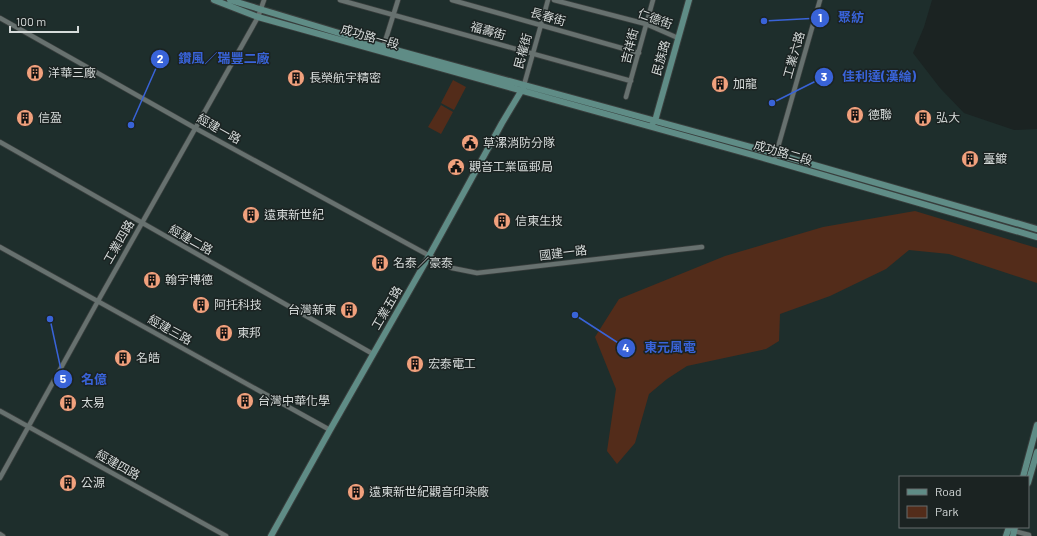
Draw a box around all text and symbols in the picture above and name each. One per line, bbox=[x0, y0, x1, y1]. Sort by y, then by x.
street label: 長春街 bbox=[529, 4, 568, 28]
street label: 仁德街 bbox=[636, 5, 675, 31]
callout: 聚紡 bbox=[810, 5, 872, 30]
scale bar bbox=[10, 8, 78, 34]
text: 聚紡 bbox=[838, 9, 864, 25]
text: 1 bbox=[818, 10, 822, 24]
text: 100 m bbox=[16, 14, 46, 28]
street label: 福壽街 bbox=[469, 18, 508, 42]
street label: 成功路一段 bbox=[340, 21, 401, 51]
street label: 吉祥街 bbox=[618, 27, 640, 65]
street label: 工業六路 bbox=[780, 30, 806, 80]
street label: 民權街 bbox=[511, 32, 533, 70]
street label: 民族路 bbox=[648, 38, 672, 77]
callout: 鑽風／瑞豐二廠 bbox=[150, 46, 277, 71]
text: 鑽風／瑞豐二廠 bbox=[178, 50, 270, 66]
text: 2 bbox=[157, 51, 164, 65]
building icon: 洋華三廠 bbox=[25, 63, 45, 83]
callout: 佳利達(漢綸) bbox=[814, 64, 924, 89]
place label: 洋華三廠 bbox=[48, 65, 96, 79]
building icon: 長榮航宇精密 bbox=[286, 68, 306, 88]
text: 佳利達(漢綸) bbox=[842, 68, 916, 84]
text: 3 bbox=[821, 69, 827, 83]
place label: 長榮航宇精密 bbox=[309, 70, 381, 84]
building icon: 加龍 bbox=[710, 74, 730, 94]
place label: 加龍 bbox=[733, 76, 757, 90]
building icon: 德聯 bbox=[845, 105, 865, 125]
place label: 德聯 bbox=[868, 107, 892, 121]
building icon: 信盈 bbox=[15, 108, 35, 128]
building icon: 弘大 bbox=[913, 108, 933, 128]
place label: 信盈 bbox=[38, 110, 62, 124]
street label: 經建一路 bbox=[195, 110, 244, 146]
place label: 弘大 bbox=[936, 110, 960, 124]
public building icon: 草漯消防分隊 bbox=[460, 133, 480, 153]
place label: 草漯消防分隊 bbox=[483, 135, 555, 149]
street label: 成功路二段 bbox=[753, 137, 814, 167]
building icon: 臺鍍 bbox=[960, 149, 980, 169]
place label: 臺鍍 bbox=[983, 151, 1007, 165]
public building icon: 觀音工業區郵局 bbox=[446, 157, 466, 177]
place label: 觀音工業區郵局 bbox=[469, 159, 553, 173]
building icon: 遠東新世紀 bbox=[241, 205, 261, 225]
place label: 遠東新世紀 bbox=[264, 207, 324, 221]
building icon: 信東生技 bbox=[492, 211, 512, 231]
place label: 信東生技 bbox=[515, 213, 563, 227]
street label: 工業四路 bbox=[100, 217, 136, 266]
street label: 經建二路 bbox=[167, 221, 216, 257]
street label: 國建一路 bbox=[538, 242, 588, 262]
building icon: 名泰／豪泰 bbox=[370, 253, 390, 273]
place label: 名泰／豪泰 bbox=[393, 255, 453, 269]
building icon: 翰宇博德 bbox=[142, 270, 162, 290]
place label: 翰宇博德 bbox=[165, 272, 213, 286]
street label: 工業五路 bbox=[368, 283, 404, 332]
building icon: 阿托科技 bbox=[191, 295, 211, 315]
place label: 阿托科技 bbox=[214, 297, 262, 311]
building icon: 台灣新東 bbox=[339, 300, 359, 320]
place label: 台灣新東 bbox=[288, 302, 336, 316]
street label: 經建三路 bbox=[146, 311, 195, 347]
building icon: 東邦 bbox=[214, 323, 234, 343]
place label: 東邦 bbox=[237, 325, 261, 339]
callout: 東元風電 bbox=[616, 335, 704, 360]
text: 東元風電 bbox=[644, 339, 696, 355]
text: 4 bbox=[622, 340, 630, 354]
building icon: 名皓 bbox=[113, 348, 133, 368]
place label: 名皓 bbox=[136, 350, 160, 364]
building icon: 宏泰電工 bbox=[405, 354, 425, 374]
place label: 宏泰電工 bbox=[428, 356, 476, 370]
callout: 名億 bbox=[53, 367, 115, 392]
text: 5 bbox=[60, 371, 67, 385]
text: 名億 bbox=[81, 371, 107, 387]
building icon: 台灣中華化學 bbox=[235, 391, 255, 411]
building icon: 太易 bbox=[58, 393, 78, 413]
place label: 台灣中華化學 bbox=[258, 393, 330, 407]
place label: 太易 bbox=[81, 395, 105, 409]
street label: 經建四路 bbox=[94, 446, 143, 482]
building icon: 公源 bbox=[58, 473, 78, 493]
place label: 公源 bbox=[81, 475, 105, 489]
legend bbox=[899, 476, 1029, 528]
building icon: 遠東新世紀觀音印染廠 bbox=[346, 482, 366, 502]
place label: 遠東新世紀觀音印染廠 bbox=[369, 484, 489, 498]
text: Road bbox=[935, 484, 962, 498]
text: Park bbox=[935, 504, 959, 518]

